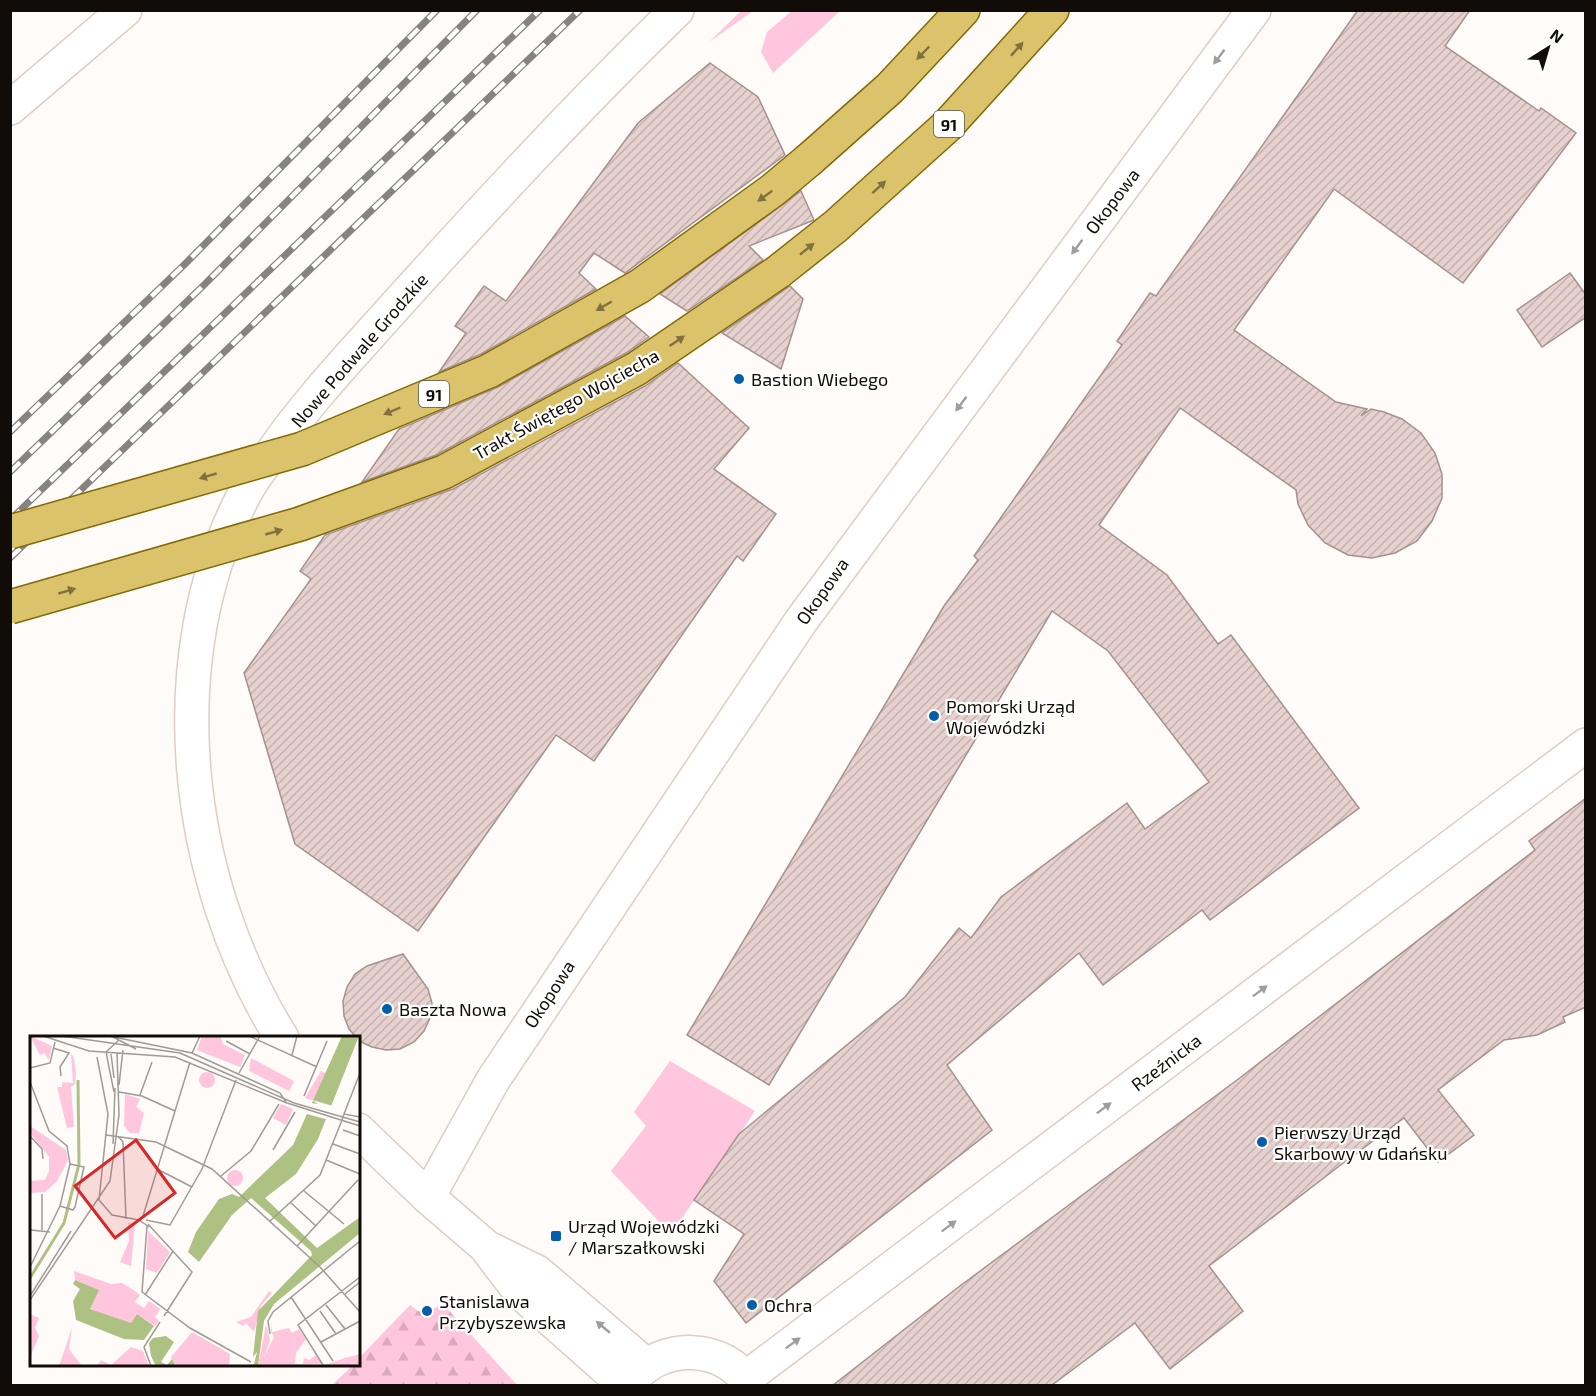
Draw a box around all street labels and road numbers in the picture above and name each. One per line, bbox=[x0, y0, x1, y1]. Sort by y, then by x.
road number: 91 bbox=[934, 111, 964, 137]
street label: Okopowa bbox=[1080, 164, 1144, 238]
street label: Nowe Podwale Grodzkie bbox=[286, 268, 432, 432]
street label: Trakt Świętego Wojciecha bbox=[469, 344, 663, 464]
road number: 91 bbox=[419, 381, 449, 407]
street label: Okopowa bbox=[791, 553, 853, 629]
street label: Okopowa bbox=[519, 956, 579, 1032]
street label: Rzeźnicka bbox=[1127, 1029, 1205, 1095]

